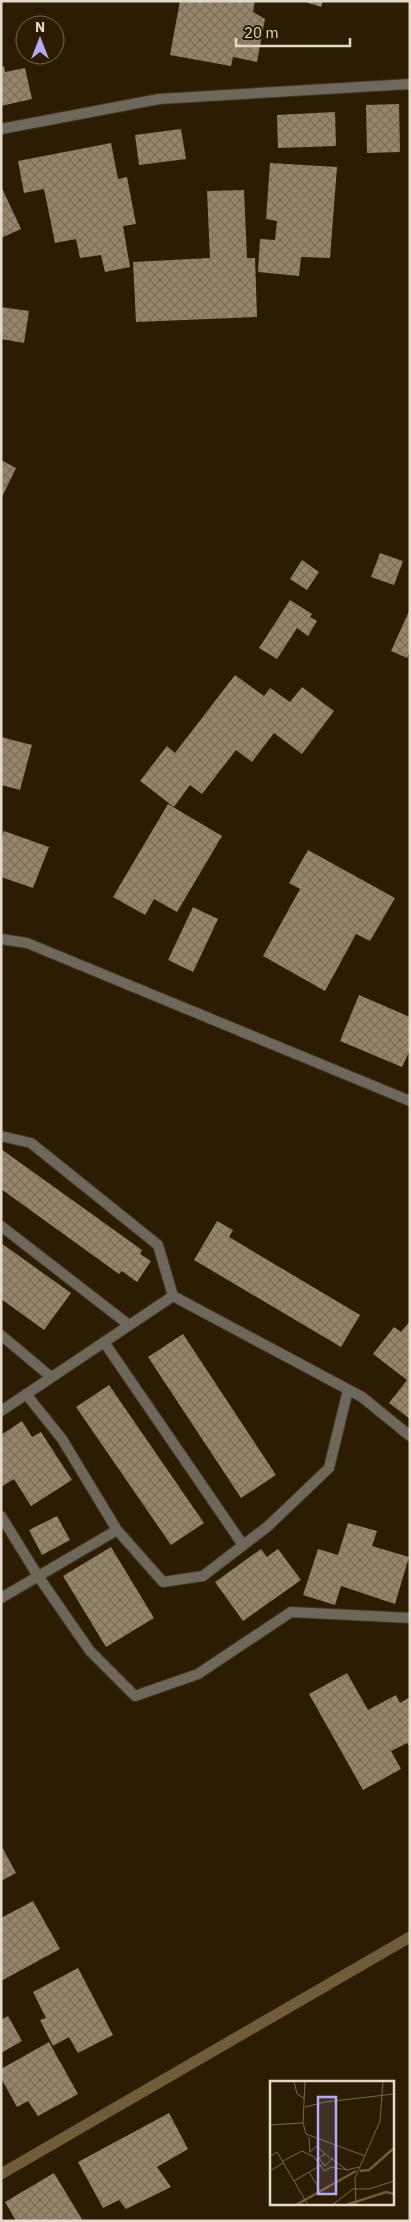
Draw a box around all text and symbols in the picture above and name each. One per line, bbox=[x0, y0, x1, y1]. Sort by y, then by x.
north arrow bbox=[15, 15, 65, 65]
scale bar bbox=[236, 15, 350, 47]
text: N bbox=[35, 18, 45, 36]
text: 20 m bbox=[244, 23, 279, 42]
inset map bbox=[270, 2081, 394, 2204]

